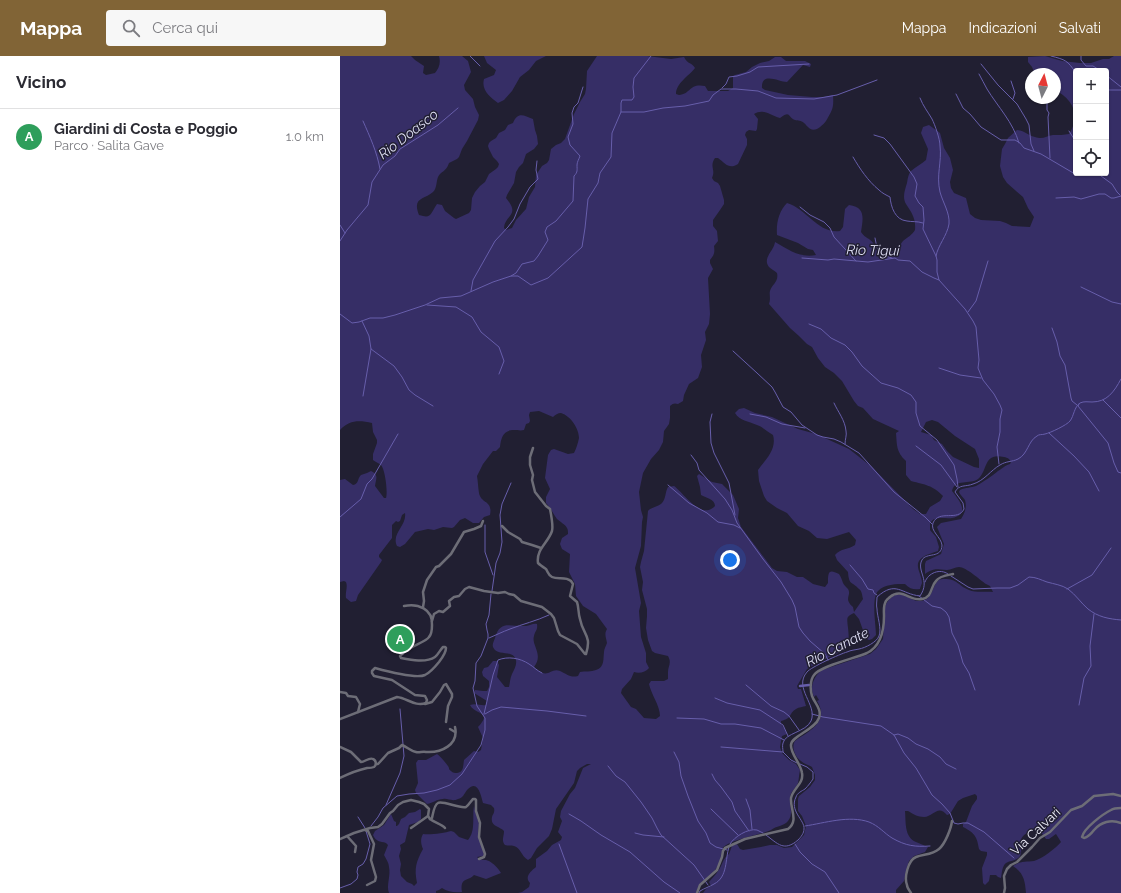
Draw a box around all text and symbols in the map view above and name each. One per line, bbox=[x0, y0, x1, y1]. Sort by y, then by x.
search box bbox=[106, 10, 386, 46]
text: Mappa bbox=[20, 17, 82, 39]
icon: search bbox=[120, 17, 142, 39]
text: Cerca qui bbox=[152, 19, 218, 37]
text: Mappa bbox=[902, 20, 947, 36]
text: Indicazioni bbox=[969, 20, 1037, 36]
text: Salvati bbox=[1059, 20, 1101, 36]
north arrow bbox=[1025, 68, 1061, 104]
map controls bbox=[1073, 68, 1109, 176]
button: + bbox=[1073, 68, 1109, 104]
text: Vicino bbox=[16, 72, 66, 92]
button: − bbox=[1073, 104, 1109, 140]
water label: Rio Doasco bbox=[375, 106, 441, 162]
text: Giardini di Costa e Poggio bbox=[54, 120, 238, 138]
text: A bbox=[25, 129, 33, 144]
text: 1.0 km bbox=[286, 129, 324, 144]
text: Parco · Salita Gave bbox=[54, 138, 164, 153]
button: locate bbox=[1073, 140, 1109, 176]
water label: Rio Tigui bbox=[846, 242, 901, 258]
your location bbox=[720, 550, 740, 570]
pin: A bbox=[387, 624, 413, 654]
water label: Rio Canate bbox=[803, 624, 872, 670]
street label: Via Calvari bbox=[1007, 805, 1063, 858]

